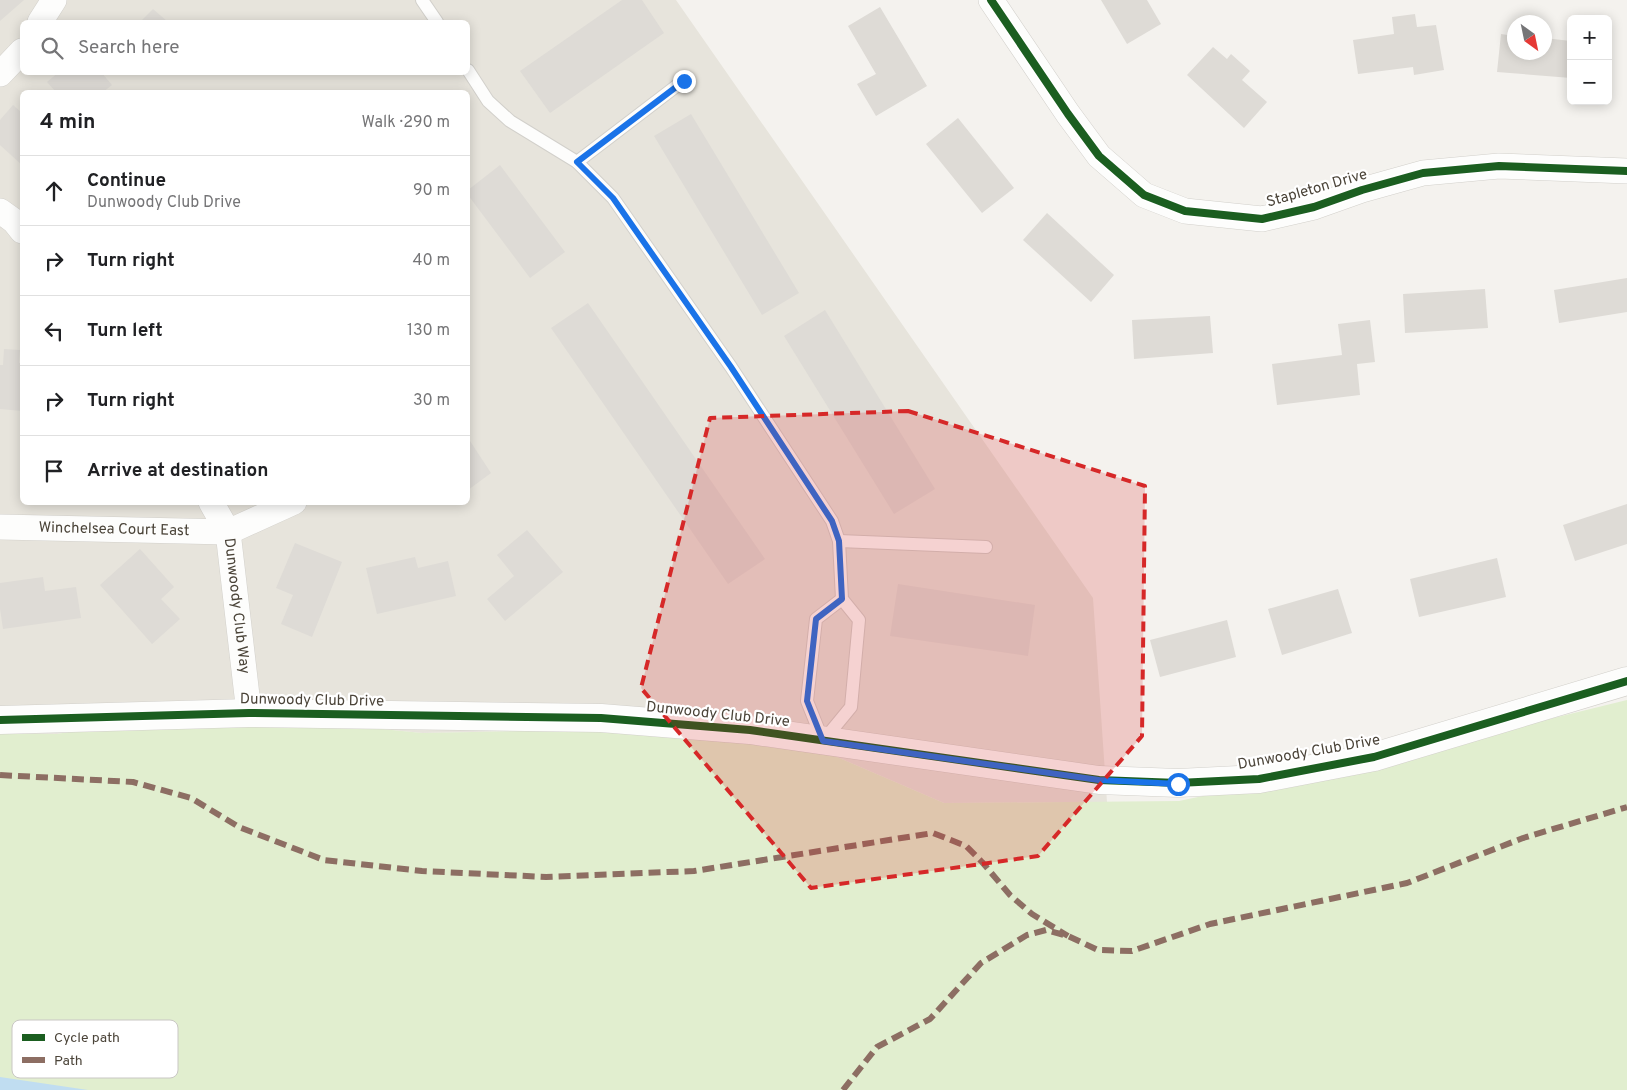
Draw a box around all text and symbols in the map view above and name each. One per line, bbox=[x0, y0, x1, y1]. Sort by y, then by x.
north arrow bbox=[1507, 15, 1552, 60]
map controls bbox=[1567, 15, 1612, 105]
button: + bbox=[1567, 15, 1612, 60]
search box bbox=[20, 20, 470, 75]
icon: search bbox=[38, 34, 66, 62]
text: Search here bbox=[78, 36, 180, 60]
button: − bbox=[1567, 60, 1612, 105]
route end bbox=[673, 70, 696, 93]
text: 4 min bbox=[40, 109, 96, 136]
text: Walk · 290 m bbox=[362, 113, 450, 133]
street label: Stapleton Drive bbox=[1264, 166, 1370, 212]
text: Continue bbox=[87, 169, 166, 193]
icon: ahead bbox=[40, 177, 68, 205]
text: 90 m bbox=[413, 181, 450, 201]
text: Dunwoody Club Drive bbox=[87, 193, 241, 213]
icon: right bbox=[40, 247, 68, 275]
text: Turn right bbox=[87, 249, 175, 273]
text: 40 m bbox=[412, 251, 450, 271]
icon: left bbox=[40, 317, 68, 345]
text: Turn left bbox=[87, 319, 163, 343]
text: 130 m bbox=[407, 321, 450, 341]
icon: right bbox=[40, 387, 68, 415]
text: Turn right bbox=[87, 389, 175, 413]
text: 30 m bbox=[413, 391, 450, 411]
icon: arrive bbox=[40, 457, 68, 485]
text: Arrive at destination bbox=[87, 459, 268, 483]
street label: Winchelsea Court East bbox=[38, 518, 190, 541]
street label: Dunwoody Club Way bbox=[219, 537, 254, 675]
street label: Dunwoody Club Drive bbox=[240, 690, 384, 712]
street label: Dunwoody Club Drive bbox=[645, 698, 791, 732]
street label: Dunwoody Club Drive bbox=[1236, 731, 1382, 775]
route start bbox=[1167, 773, 1190, 796]
legend bbox=[12, 1020, 178, 1078]
text: Cycle path bbox=[54, 1030, 120, 1047]
text: Path bbox=[54, 1053, 83, 1070]

